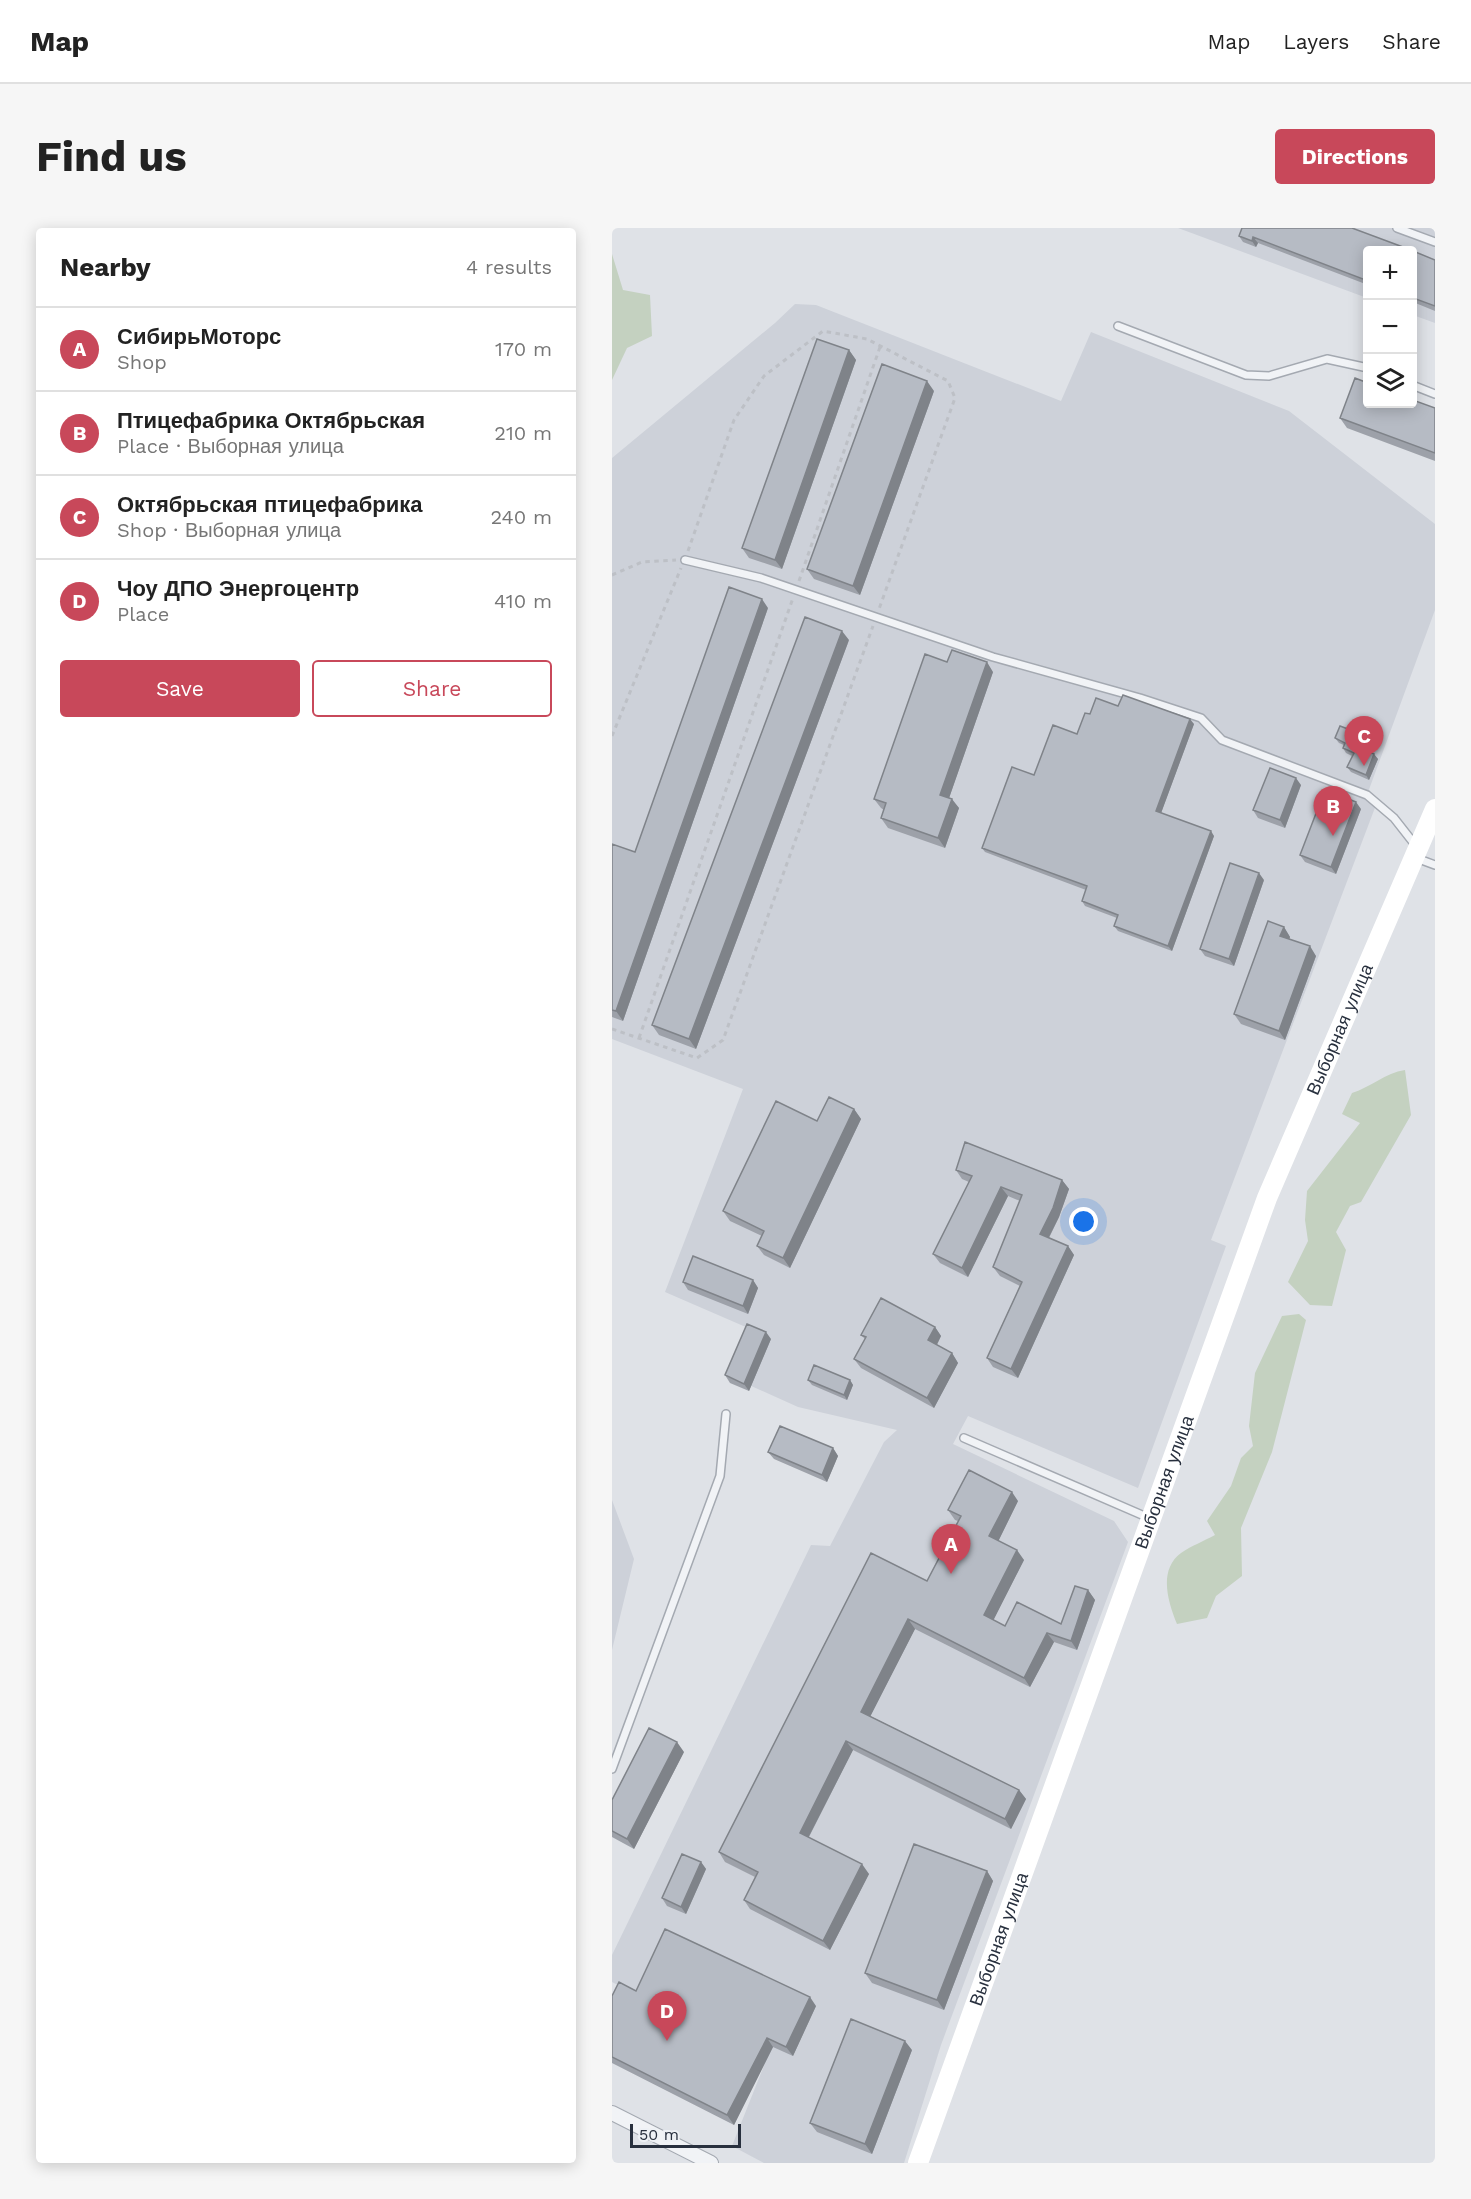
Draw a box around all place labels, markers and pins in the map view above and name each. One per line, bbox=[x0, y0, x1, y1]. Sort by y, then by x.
pin: C bbox=[1344, 716, 1383, 766]
pin: B bbox=[1314, 786, 1352, 836]
pin: A bbox=[932, 1524, 970, 1574]
pin: D bbox=[648, 1992, 686, 2041]

